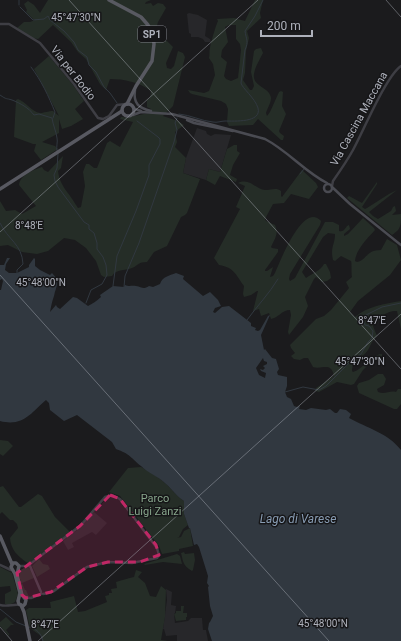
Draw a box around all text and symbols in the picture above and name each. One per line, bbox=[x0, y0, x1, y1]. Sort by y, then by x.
text: 45°47'30"N bbox=[51, 12, 101, 23]
scale bar bbox=[261, 12, 312, 38]
text: 200 m bbox=[267, 19, 301, 33]
road number: SP1 bbox=[138, 26, 166, 42]
street label: Via per Bodio bbox=[48, 43, 98, 103]
street label: Via Cascina Maccana bbox=[328, 70, 390, 168]
text: 8°48'E bbox=[15, 220, 43, 231]
text: 45°48'00"N bbox=[16, 277, 66, 288]
text: 8°47'E bbox=[358, 315, 386, 326]
text: 45°47'30"N bbox=[335, 356, 385, 367]
park label: Parco Luigi Zanzi bbox=[129, 492, 181, 518]
water label: Lago di Varese bbox=[260, 512, 336, 526]
text: 45°48'00"N bbox=[298, 618, 348, 629]
text: 8°47'E bbox=[31, 619, 59, 630]

